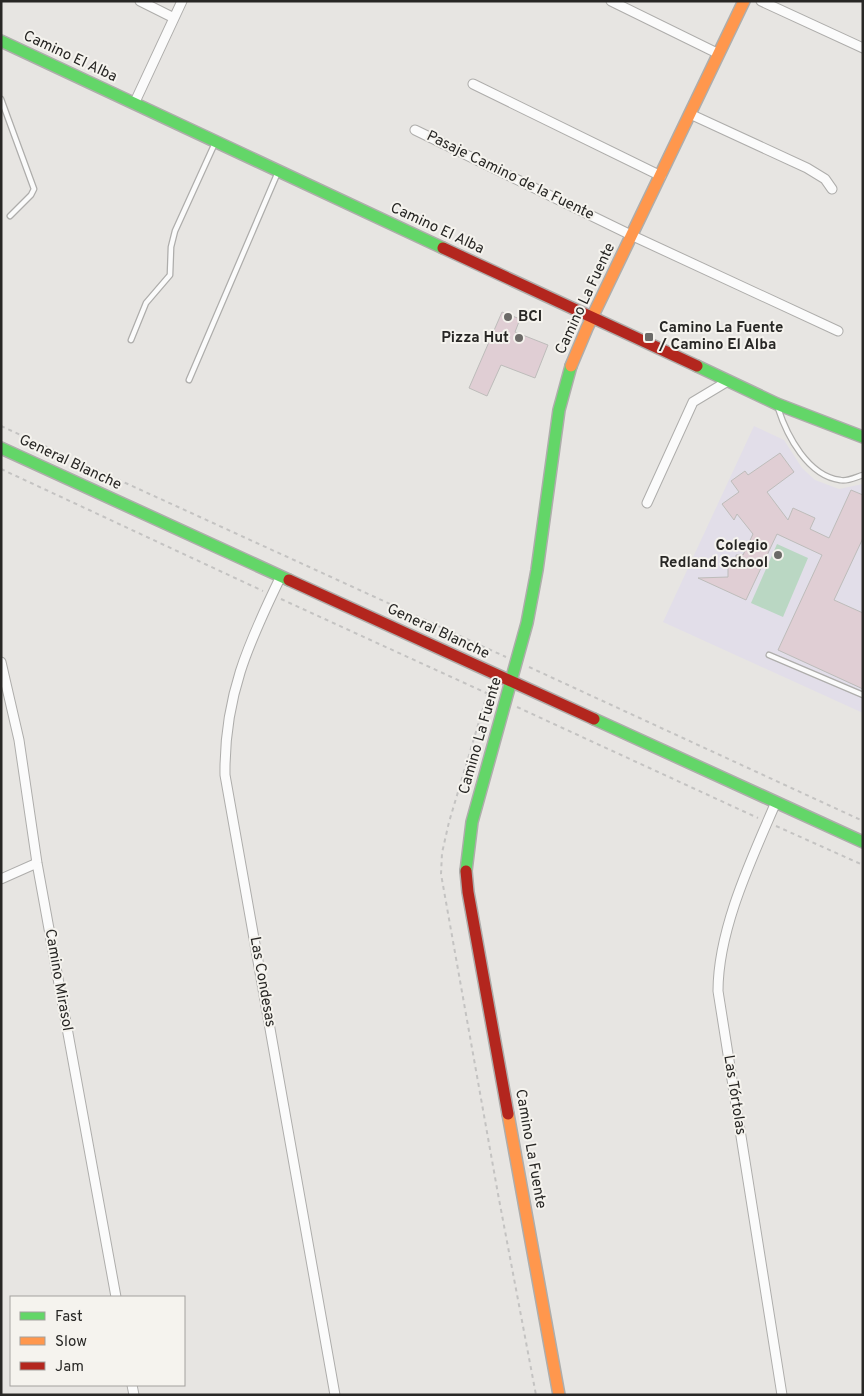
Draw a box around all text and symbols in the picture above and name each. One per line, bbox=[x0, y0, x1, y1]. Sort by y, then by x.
street label: Camino El Alba bbox=[20, 27, 120, 87]
street label: Pasaje Camino de la Fuente bbox=[423, 127, 597, 225]
street label: Camino El Alba bbox=[387, 199, 487, 259]
street label: Camino La Fuente bbox=[552, 240, 620, 358]
place label: BCI bbox=[518, 308, 542, 327]
marker: BCI bbox=[502, 311, 514, 323]
place label: Camino La Fuente / Camino El Alba bbox=[658, 319, 783, 355]
place label: Pizza Hut bbox=[441, 329, 509, 348]
marker: Camino La Fuente / Camino El Alba bbox=[643, 331, 655, 343]
marker: Pizza Hut bbox=[513, 332, 525, 344]
street label: General Blanche bbox=[16, 431, 124, 495]
place label: Colegio Redland School bbox=[659, 537, 768, 573]
marker: Colegio Redland School bbox=[772, 549, 784, 561]
street label: General Blanche bbox=[384, 600, 492, 664]
street label: Camino La Fuente bbox=[455, 675, 507, 797]
street label: Camino Mirasol bbox=[40, 927, 76, 1033]
street label: Las Condesas bbox=[245, 935, 279, 1029]
street label: Las Tórtolas bbox=[718, 1054, 750, 1136]
street label: Camino La Fuente bbox=[510, 1088, 550, 1210]
legend bbox=[10, 1296, 185, 1386]
text: Fast bbox=[55, 1308, 83, 1327]
text: Slow bbox=[55, 1333, 87, 1352]
text: Jam bbox=[55, 1358, 84, 1377]

